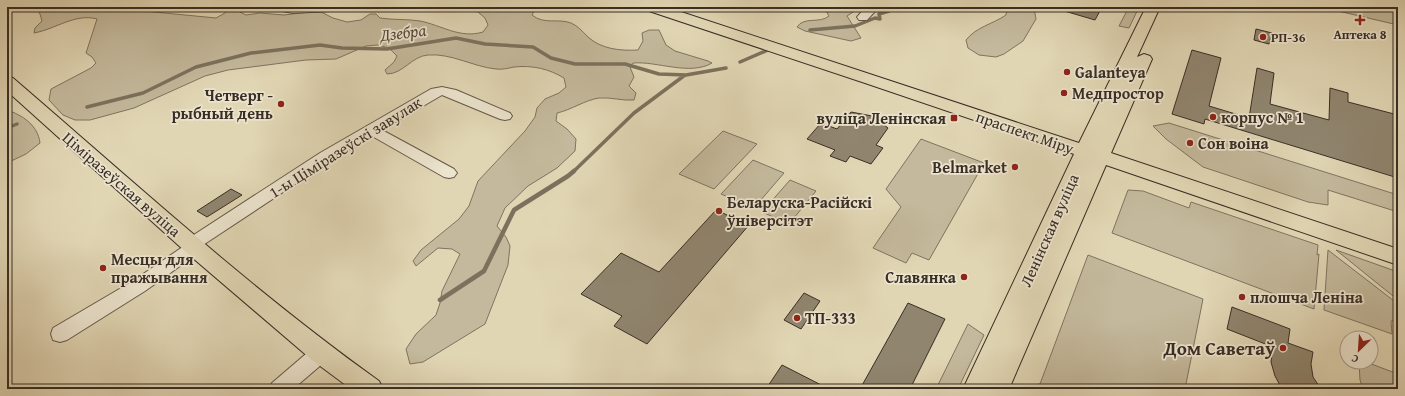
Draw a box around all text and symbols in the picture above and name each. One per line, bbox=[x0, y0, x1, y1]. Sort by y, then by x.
marker: Аптека 8 bbox=[1355, 15, 1365, 25]
water label: Дзебра bbox=[378, 17, 428, 47]
place label: Аптека 8 bbox=[1333, 25, 1387, 44]
place label: РП-36 bbox=[1271, 28, 1306, 47]
marker: РП-36 bbox=[1258, 32, 1268, 42]
place label: Galanteya bbox=[1075, 60, 1146, 84]
marker: Galanteya bbox=[1062, 67, 1072, 77]
place label: Медпростор bbox=[1072, 81, 1164, 105]
place label: Четверг - рыбный день bbox=[171, 83, 273, 125]
marker: Медпростор bbox=[1059, 88, 1069, 98]
street label: 1-ы Ціміразеўскі завулак bbox=[264, 90, 427, 204]
marker: Четверг - рыбный день bbox=[276, 99, 286, 109]
street label: праспект Міру bbox=[973, 104, 1077, 160]
place label: корпус № 1 bbox=[1221, 105, 1304, 129]
place label: вуліца Ленінская bbox=[816, 106, 946, 130]
marker: корпус № 1 bbox=[1208, 112, 1218, 122]
marker: вуліца Ленінская bbox=[949, 113, 959, 123]
street label: Ціміразеўская вуліца bbox=[57, 126, 187, 243]
place label: Сон воіна bbox=[1198, 131, 1270, 155]
marker: Сон воіна bbox=[1185, 138, 1195, 148]
place label: Belmarket bbox=[932, 155, 1007, 179]
marker: Belmarket bbox=[1010, 162, 1020, 172]
street label: Ленінская вуліца bbox=[1013, 169, 1085, 290]
place label: Беларуска-Расійскі ўніверсітэт bbox=[726, 190, 872, 232]
marker: Беларуска-Расійскі ўніверсітэт bbox=[714, 206, 724, 216]
place label: Месцы для пражывання bbox=[111, 247, 208, 289]
marker: Месцы для пражывання bbox=[98, 263, 108, 273]
place label: Славянка bbox=[885, 265, 957, 289]
marker: Славянка bbox=[959, 272, 969, 282]
place label: плошча Леніна bbox=[1250, 285, 1364, 309]
marker: плошча Леніна bbox=[1237, 292, 1247, 302]
place label: ТП-333 bbox=[805, 306, 856, 330]
marker: ТП-333 bbox=[792, 313, 802, 323]
north arrow bbox=[1339, 330, 1379, 370]
place label: Дом Саветаў bbox=[1162, 334, 1275, 362]
marker: Дом Саветаў bbox=[1278, 343, 1288, 353]
text: С bbox=[1349, 350, 1361, 368]

